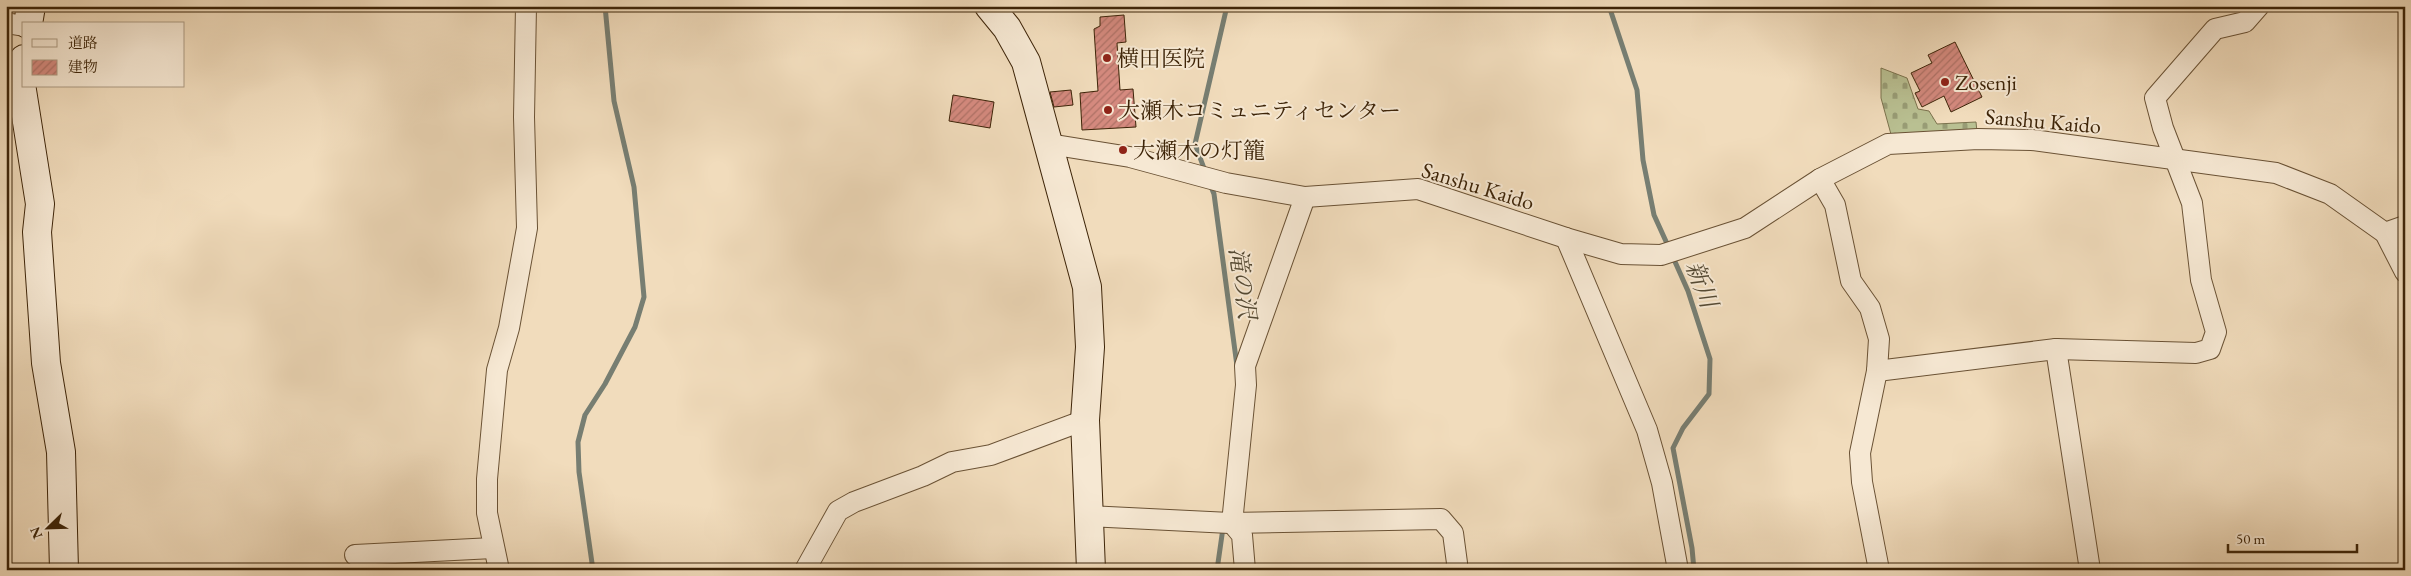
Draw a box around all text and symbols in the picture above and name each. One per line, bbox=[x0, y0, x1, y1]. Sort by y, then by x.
legend bbox=[22, 22, 185, 88]
text: 道路 bbox=[68, 33, 98, 52]
place label: 横田医院 bbox=[1117, 44, 1205, 73]
marker: 横田医院 bbox=[1101, 52, 1113, 64]
text: 建物 bbox=[68, 57, 98, 76]
place label: Zosenji bbox=[1955, 68, 2017, 97]
marker: Zosenji bbox=[1939, 76, 1951, 88]
place label: 大瀬木コミュニティセンター bbox=[1118, 96, 1401, 125]
street label: Sanshu Kaido bbox=[1984, 101, 2102, 141]
marker: 大瀬木コミュニティセンター bbox=[1102, 104, 1114, 116]
place label: 大瀬木の灯籠 bbox=[1133, 136, 1265, 165]
marker: 大瀬木の灯籠 bbox=[1117, 144, 1129, 156]
street label: Sanshu Kaido bbox=[1418, 155, 1538, 217]
water label: 滝の沢 bbox=[1223, 245, 1264, 324]
water label: 新川 bbox=[1679, 256, 1726, 315]
north arrow bbox=[22, 504, 72, 554]
scale bar bbox=[2228, 521, 2357, 553]
text: N bbox=[25, 524, 47, 542]
text: 50 m bbox=[2236, 529, 2265, 548]

